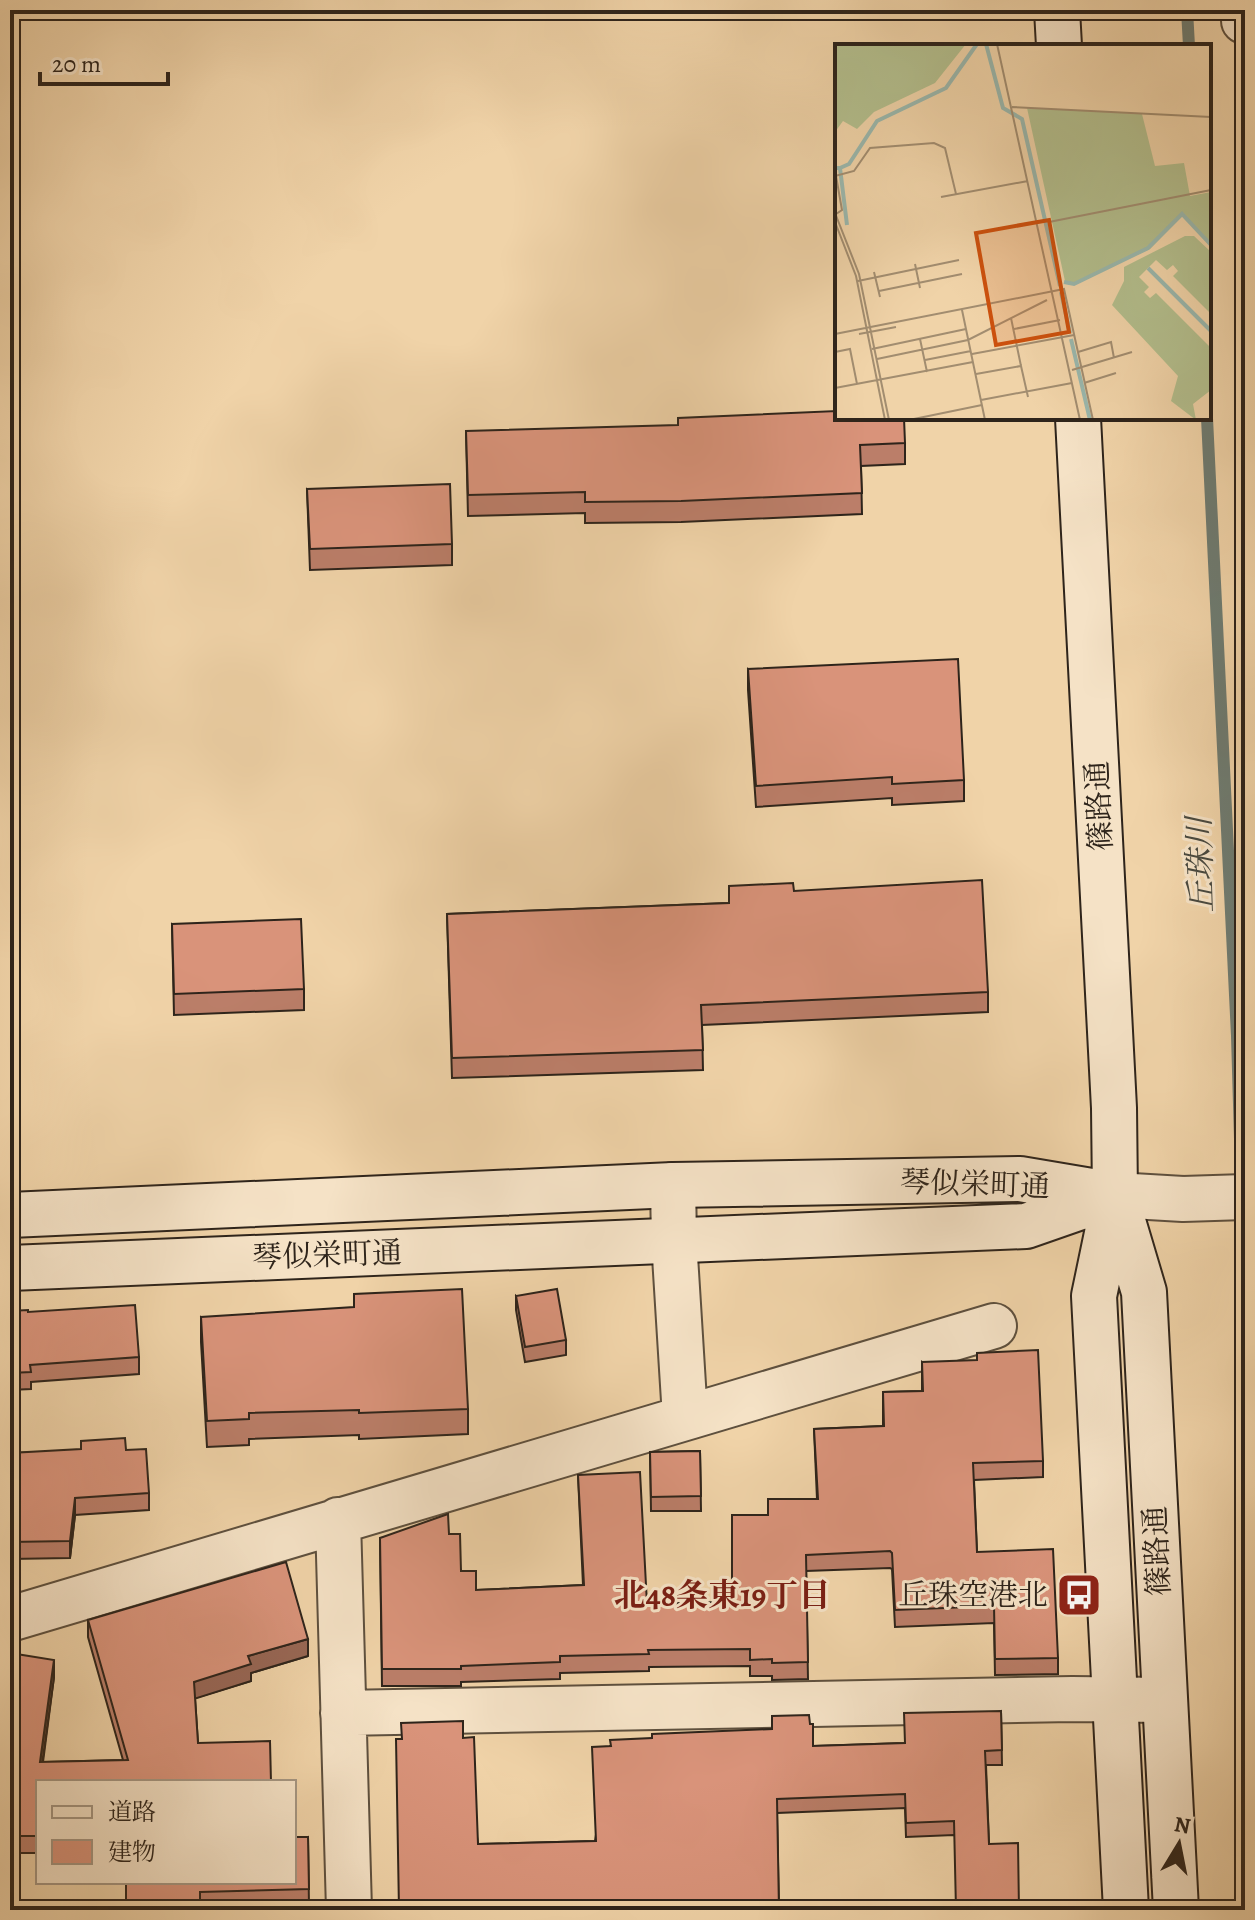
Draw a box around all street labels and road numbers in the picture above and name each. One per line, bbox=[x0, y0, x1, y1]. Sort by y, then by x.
street label: 篠路通 bbox=[1077, 760, 1121, 852]
street label: 琴似栄町通 bbox=[899, 1161, 1051, 1207]
street label: 琴似栄町通 bbox=[251, 1232, 403, 1278]
street label: 篠路通 bbox=[1135, 1505, 1179, 1597]

